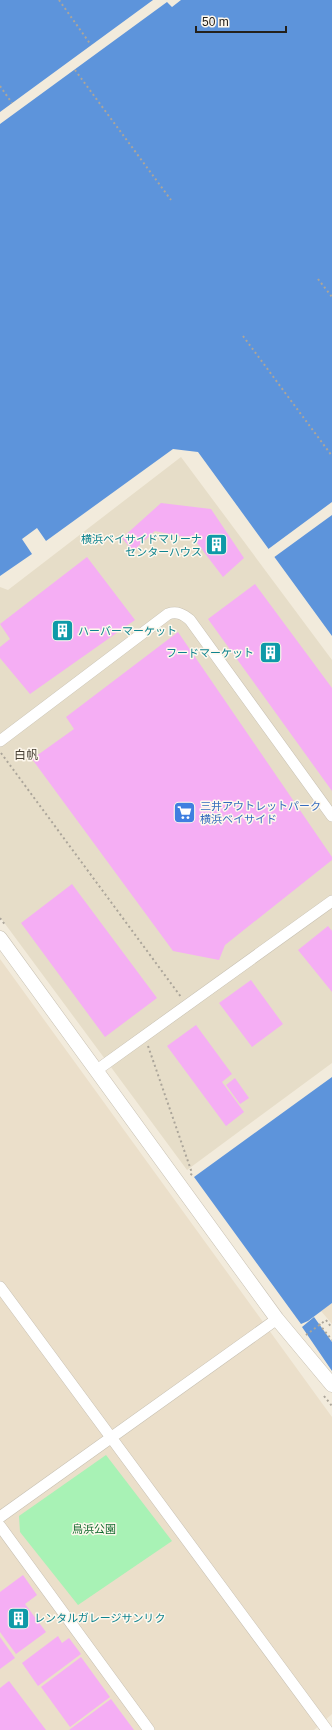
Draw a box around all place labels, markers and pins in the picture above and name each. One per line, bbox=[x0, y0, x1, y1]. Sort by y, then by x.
building icon: 横浜ベイサイドマリーナ センターハウス bbox=[204, 532, 230, 558]
place label: 横浜ベイサイドマリーナ センターハウス bbox=[81, 533, 202, 558]
building icon: ハーバーマーケット bbox=[49, 618, 75, 644]
place label: ハーバーマーケット bbox=[78, 625, 177, 637]
building icon: フードマーケット bbox=[257, 640, 283, 666]
place label: フードマーケット bbox=[166, 647, 254, 659]
supermarket icon: 三井アウトレットパーク 横浜ベイサイド bbox=[171, 799, 197, 825]
place label: 三井アウトレットパーク 横浜ベイサイド bbox=[200, 800, 321, 825]
building icon: レンタルガレージサンリク bbox=[5, 1605, 31, 1631]
place label: レンタルガレージサンリク bbox=[34, 1612, 165, 1624]

